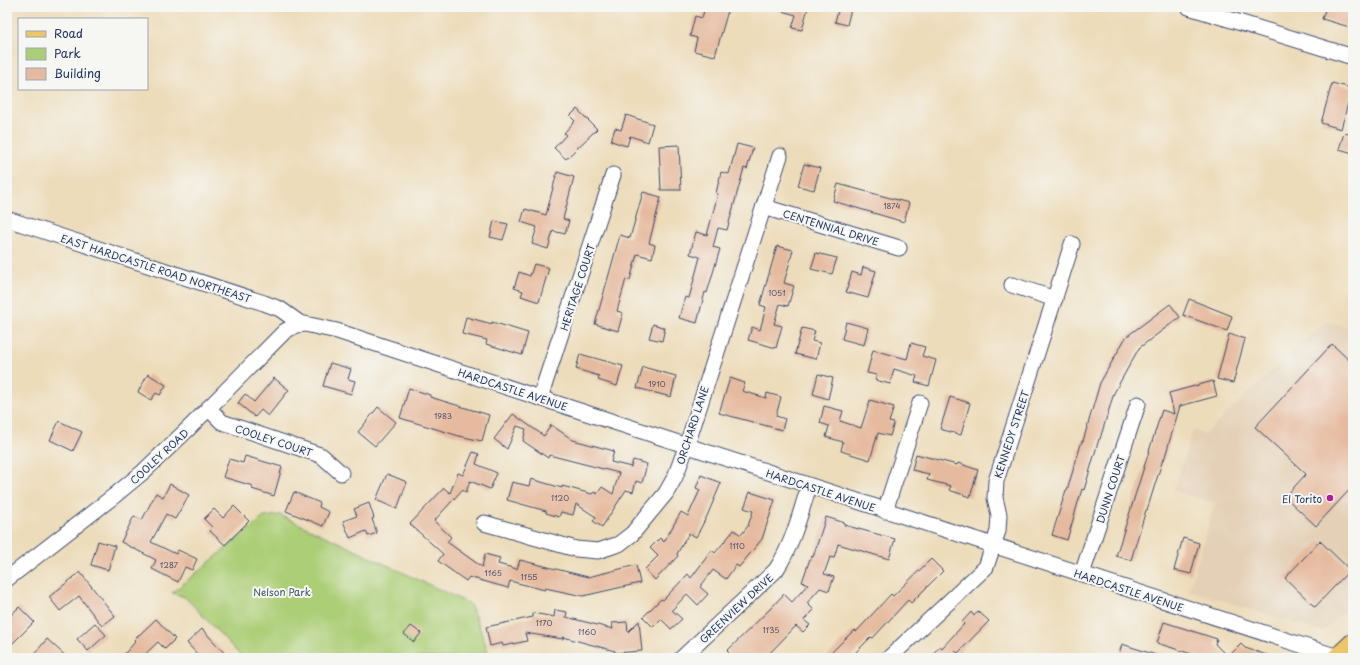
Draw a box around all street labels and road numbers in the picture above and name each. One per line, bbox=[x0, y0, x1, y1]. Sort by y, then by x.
street label: CENTENNIAL DRIVE bbox=[781, 205, 881, 249]
street label: EAST HARDCASTLE ROAD NORTHEAST bbox=[59, 230, 253, 306]
street label: HERITAGE COURT bbox=[556, 241, 598, 332]
street label: HARDCASTLE AVENUE bbox=[456, 364, 570, 414]
street label: ORCHARD LANE bbox=[672, 384, 712, 466]
street label: KENNEDY STREET bbox=[990, 388, 1032, 480]
street label: COOLEY COURT bbox=[233, 420, 315, 460]
street label: COOLEY ROAD bbox=[126, 425, 192, 487]
street label: DUNN COURT bbox=[1092, 453, 1128, 525]
street label: HARDCASTLE AVENUE bbox=[764, 465, 878, 515]
street label: HARDCASTLE AVENUE bbox=[1072, 565, 1186, 615]
street label: GREENVIEW DRIVE bbox=[696, 570, 776, 646]

